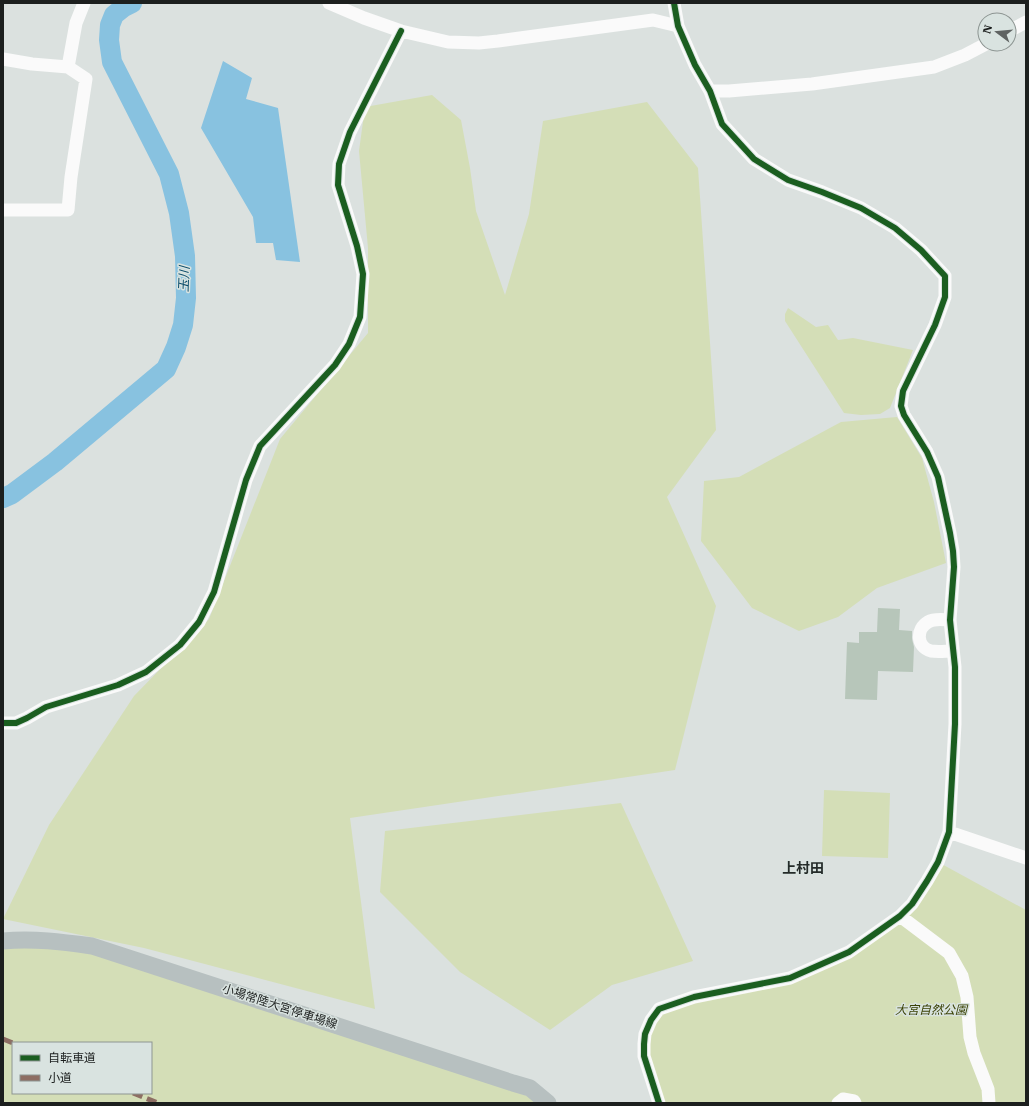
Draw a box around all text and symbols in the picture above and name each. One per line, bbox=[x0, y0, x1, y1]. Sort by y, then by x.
north arrow bbox=[977, 12, 1017, 52]
text: N bbox=[979, 23, 995, 35]
water label: 玉川 bbox=[175, 264, 193, 292]
district label: 上村田 bbox=[782, 859, 824, 877]
street label: 小場常陸大宮停車場線 bbox=[221, 980, 339, 1032]
park label: 大宮自然公園 bbox=[895, 1002, 969, 1017]
legend bbox=[12, 1042, 152, 1094]
text: 自転車道 bbox=[48, 1050, 96, 1065]
text: 小道 bbox=[48, 1070, 72, 1085]

